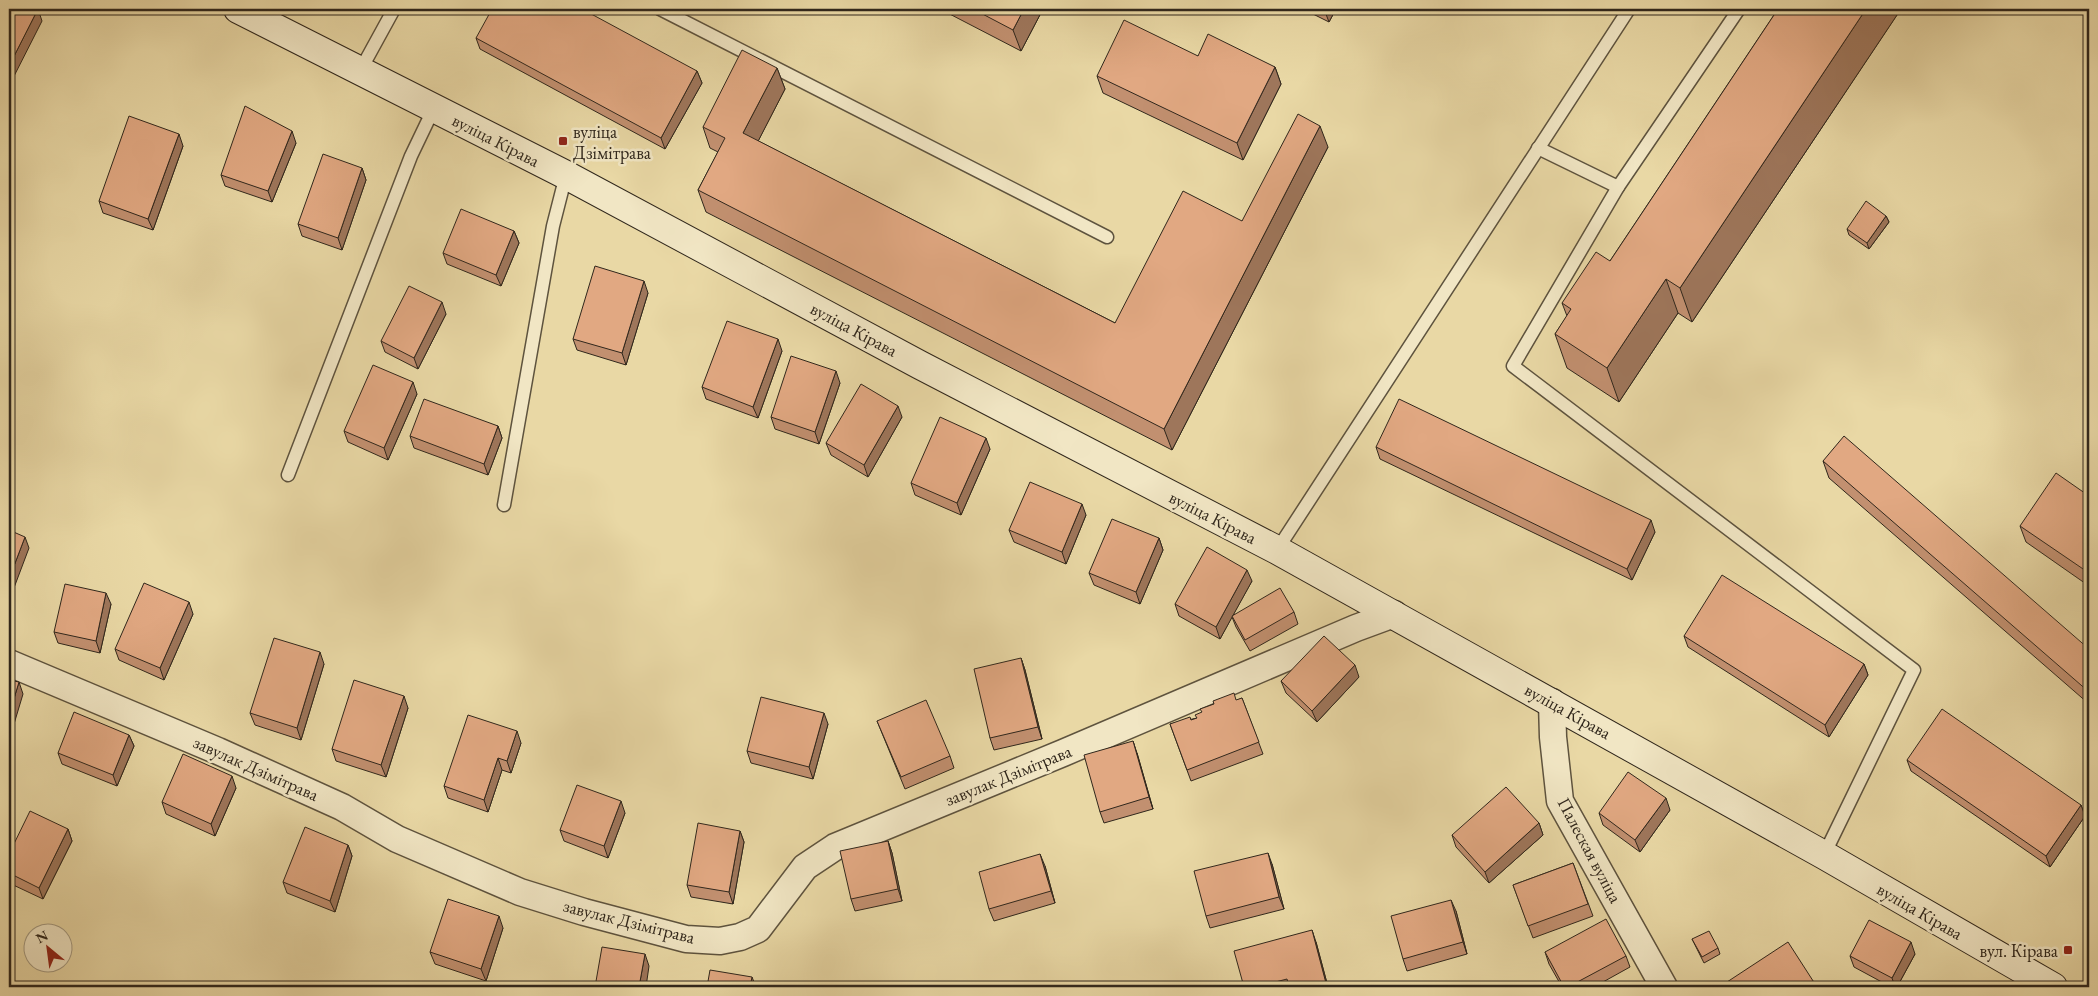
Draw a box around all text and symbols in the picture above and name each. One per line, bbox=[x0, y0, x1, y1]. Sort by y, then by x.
street label: вуліца Кірава bbox=[448, 108, 544, 172]
place label: вуліца Дзімітрава bbox=[573, 120, 652, 164]
marker: вуліца Дзімітрава bbox=[557, 135, 569, 147]
street label: вуліца Кірава bbox=[807, 297, 902, 362]
street label: вуліца Кірава bbox=[1165, 485, 1261, 549]
street label: вуліца Кірава bbox=[1521, 678, 1616, 745]
street label: завулак Дзімітрава bbox=[190, 730, 323, 806]
street label: завулак Дзімітрава bbox=[941, 739, 1076, 811]
street label: Палеская вуліца bbox=[1553, 793, 1628, 907]
street label: вуліца Кірава bbox=[1873, 877, 1968, 945]
street label: завулак Дзімітрава bbox=[561, 894, 698, 949]
north arrow bbox=[22, 924, 72, 974]
text: N bbox=[32, 926, 52, 947]
place label: вул. Кірава bbox=[1980, 939, 2059, 962]
marker: вул. Кірава bbox=[2062, 944, 2074, 956]

